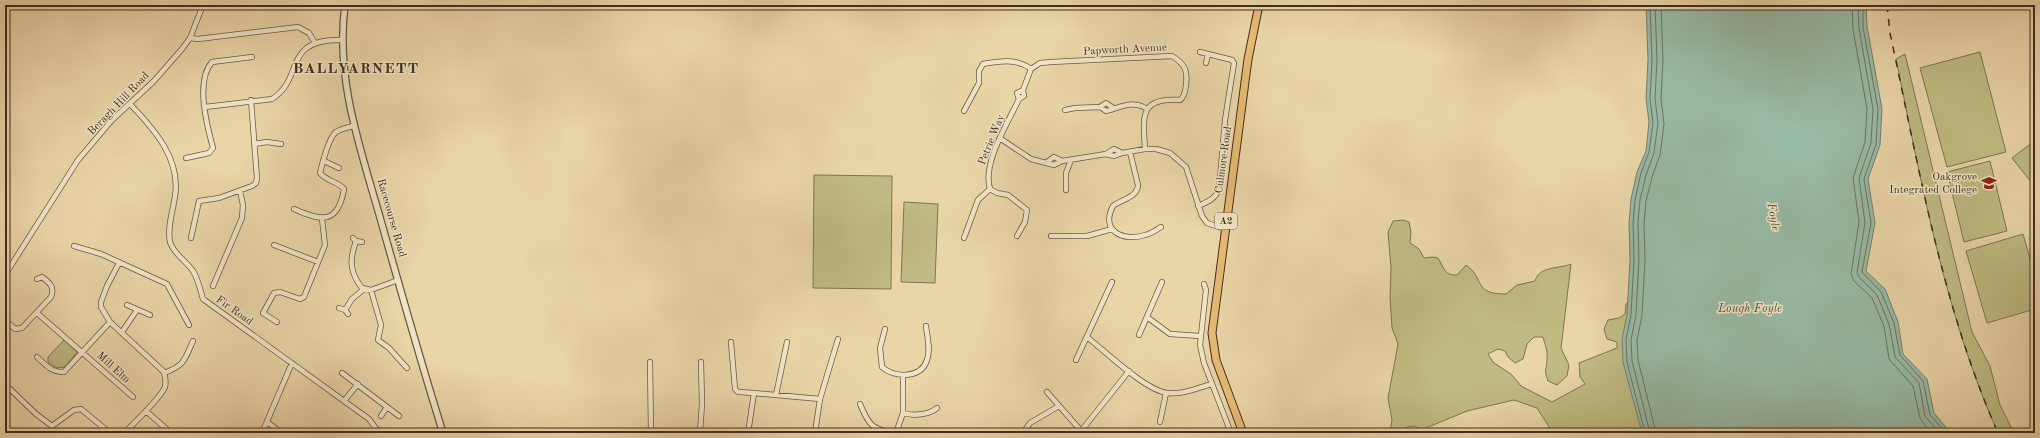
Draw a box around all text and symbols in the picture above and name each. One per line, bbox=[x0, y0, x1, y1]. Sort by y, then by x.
street label: Papworth Avenue bbox=[1083, 42, 1167, 58]
district label: BALLYARNETT bbox=[293, 62, 419, 77]
street label: Beragh Hill Road bbox=[86, 70, 152, 138]
street label: Petrie Way bbox=[977, 113, 1007, 167]
street label: Culmore Road bbox=[1214, 126, 1234, 194]
place label: Oakgrove Integrated College bbox=[1889, 172, 1977, 196]
school or university icon: Oakgrove Integrated College bbox=[1980, 174, 1998, 192]
street label: Racecourse Road bbox=[375, 177, 408, 259]
water label: Foyle bbox=[1764, 201, 1781, 232]
road number: A2 bbox=[1215, 213, 1237, 229]
street label: Fir Road bbox=[213, 294, 255, 328]
water label: Lough Foyle bbox=[1717, 303, 1782, 315]
street label: Mill Elm bbox=[94, 350, 132, 386]

